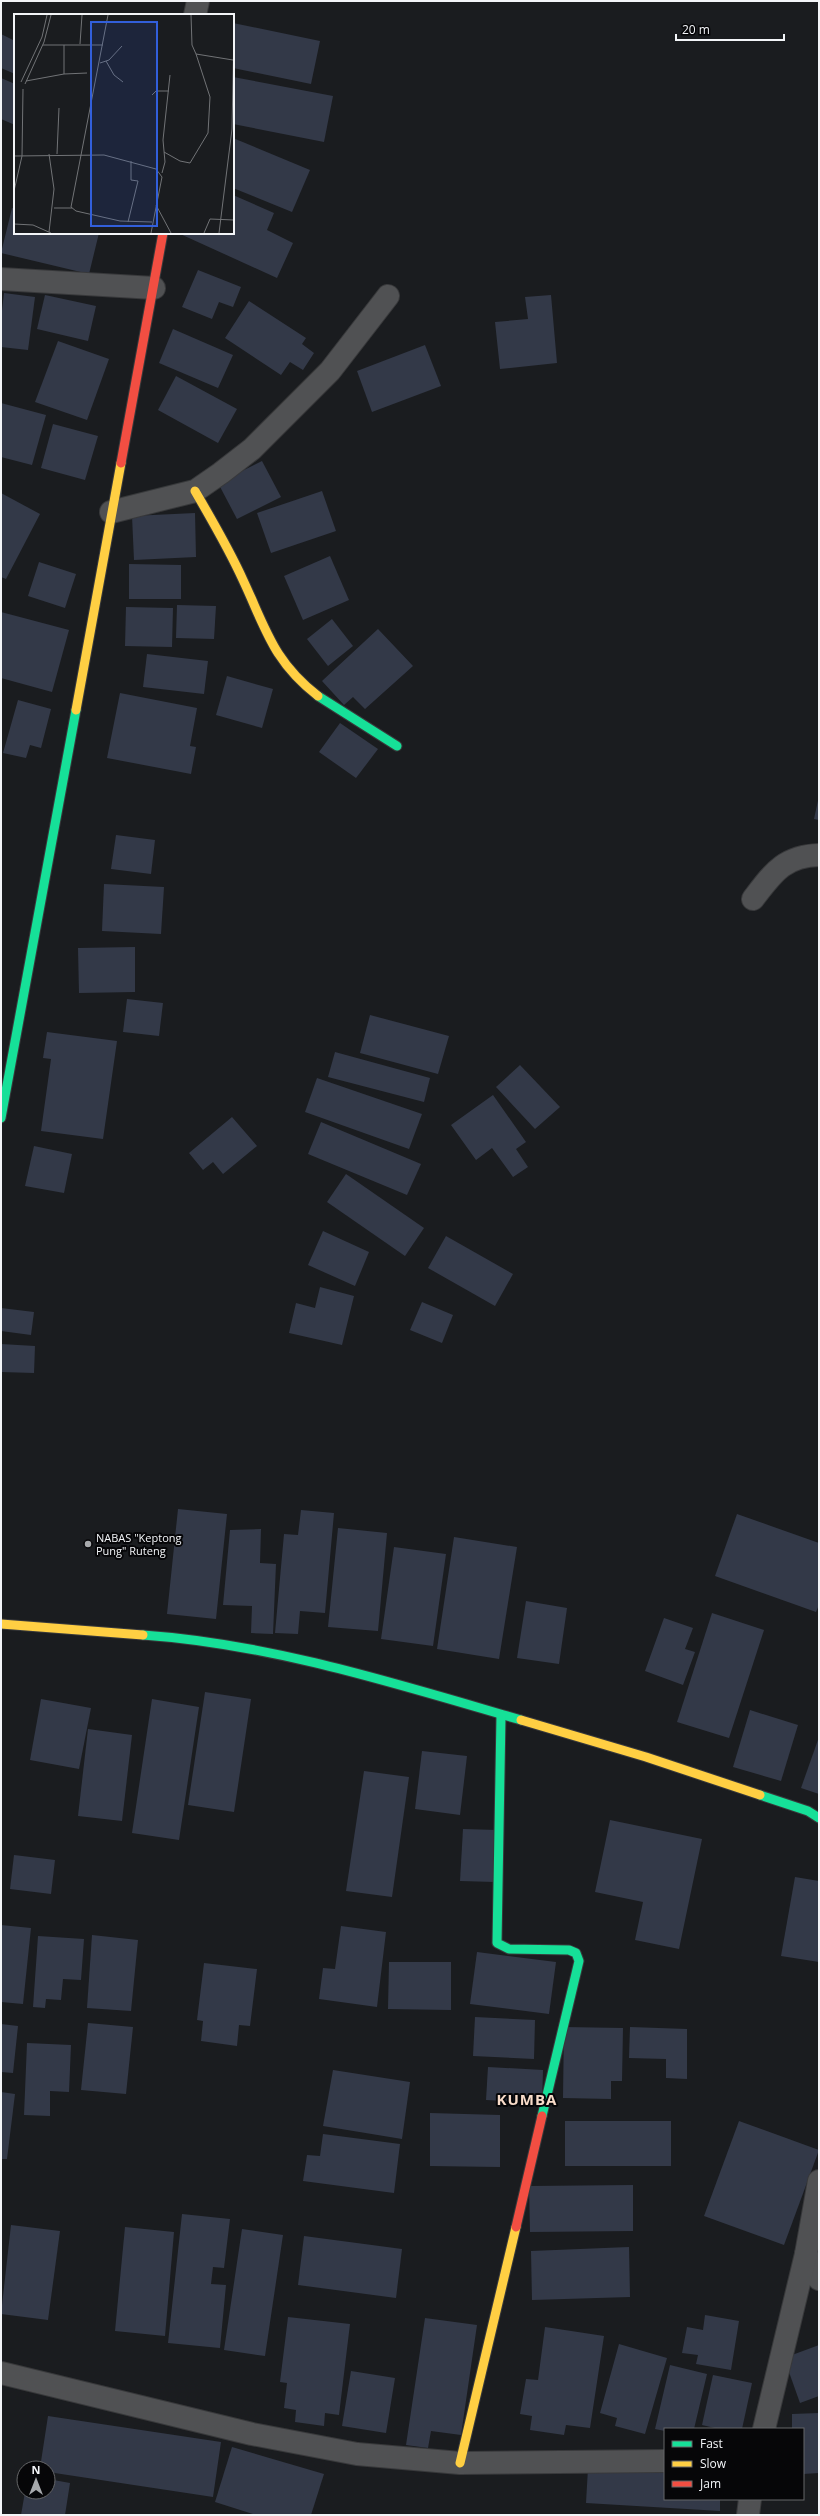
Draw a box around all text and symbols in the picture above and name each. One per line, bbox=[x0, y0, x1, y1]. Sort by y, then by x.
inset map bbox=[14, 14, 234, 234]
scale bar bbox=[676, 16, 784, 42]
text: 20 m bbox=[682, 21, 710, 38]
place label: NABAS "Keptong Pung" Ruteng bbox=[96, 1530, 181, 1558]
marker: NABAS "Keptong Pung" Ruteng bbox=[83, 1539, 93, 1549]
district label: KUMBA bbox=[497, 2089, 557, 2109]
legend bbox=[664, 2428, 804, 2500]
text: Fast bbox=[700, 2435, 723, 2452]
text: Slow bbox=[700, 2455, 727, 2472]
north arrow bbox=[16, 2460, 56, 2500]
text: N bbox=[32, 2462, 40, 2477]
text: Jam bbox=[699, 2475, 721, 2492]

